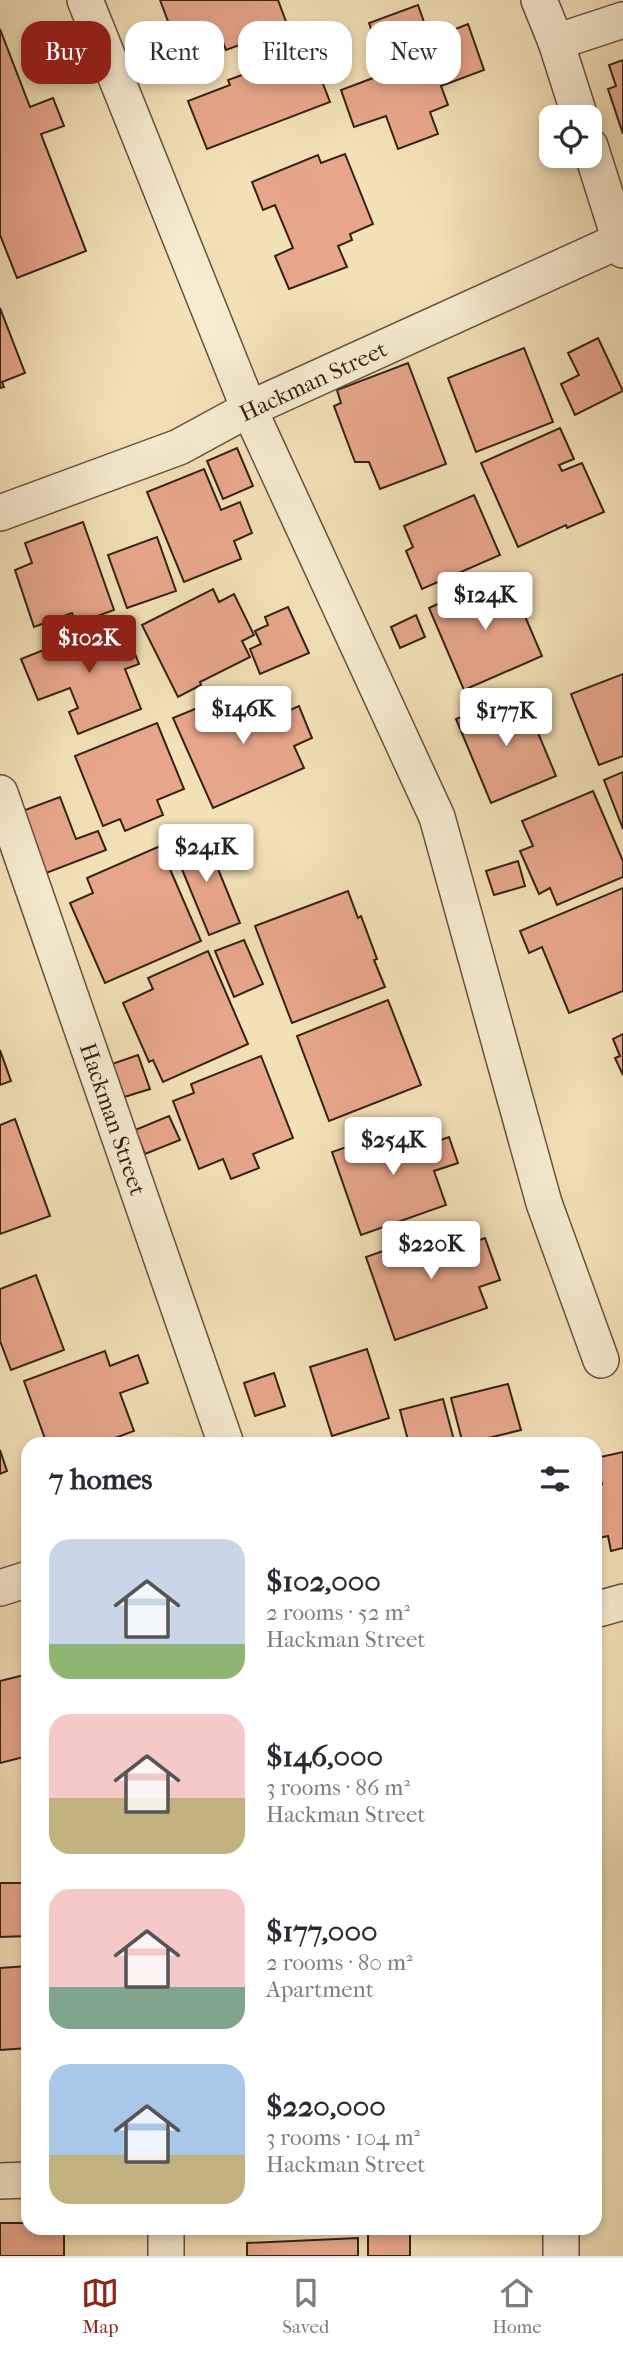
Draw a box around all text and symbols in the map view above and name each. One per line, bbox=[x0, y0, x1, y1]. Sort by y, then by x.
chip: Buy bbox=[21, 21, 111, 84]
chip: Rent bbox=[125, 21, 224, 84]
chip: Filters bbox=[238, 21, 352, 84]
chip: New bbox=[366, 21, 461, 84]
map controls bbox=[539, 105, 602, 168]
button: locate bbox=[539, 105, 602, 168]
street label: Hackman Street bbox=[235, 336, 391, 427]
pin: $124K bbox=[436, 572, 534, 632]
text: $124K bbox=[454, 581, 517, 608]
pin: $102K bbox=[40, 616, 138, 675]
text: $102K bbox=[58, 624, 120, 651]
pin: $146K bbox=[194, 686, 292, 746]
pin: $177K bbox=[457, 688, 555, 748]
text: $146K bbox=[211, 695, 275, 722]
text: $177K bbox=[476, 697, 536, 724]
pin: $241K bbox=[157, 824, 255, 884]
text: $241K bbox=[175, 833, 238, 860]
street label: Hackman Street bbox=[74, 1039, 151, 1199]
pin: $254K bbox=[344, 1118, 442, 1177]
text: $254K bbox=[361, 1126, 425, 1153]
pin: $220K bbox=[382, 1222, 480, 1281]
text: $220K bbox=[398, 1230, 464, 1257]
icon: filters bbox=[536, 1460, 574, 1498]
text: 7 homes bbox=[49, 1462, 152, 1497]
text: $102,000 bbox=[266, 1564, 381, 1599]
icon: home bbox=[105, 1567, 189, 1651]
text: 2 rooms · 52 m² bbox=[266, 1599, 410, 1626]
text: Hackman Street bbox=[266, 1626, 426, 1653]
text: $146,000 bbox=[266, 1739, 383, 1774]
icon: home bbox=[105, 1742, 189, 1826]
text: 3 rooms · 86 m² bbox=[266, 1774, 410, 1801]
text: Hackman Street bbox=[266, 1801, 426, 1828]
text: $177,000 bbox=[266, 1914, 378, 1949]
icon: home bbox=[105, 1917, 189, 2001]
text: 2 rooms · 80 m² bbox=[266, 1949, 413, 1976]
text: Apartment bbox=[266, 1976, 374, 2003]
text: $220,000 bbox=[266, 2089, 386, 2124]
icon: home bbox=[105, 2092, 189, 2176]
text: 3 rooms · 104 m² bbox=[266, 2124, 420, 2151]
text: Hackman Street bbox=[266, 2151, 426, 2178]
tab: Map bbox=[81, 2274, 119, 2338]
tab: Saved bbox=[282, 2274, 329, 2338]
tab: Home bbox=[492, 2274, 542, 2338]

